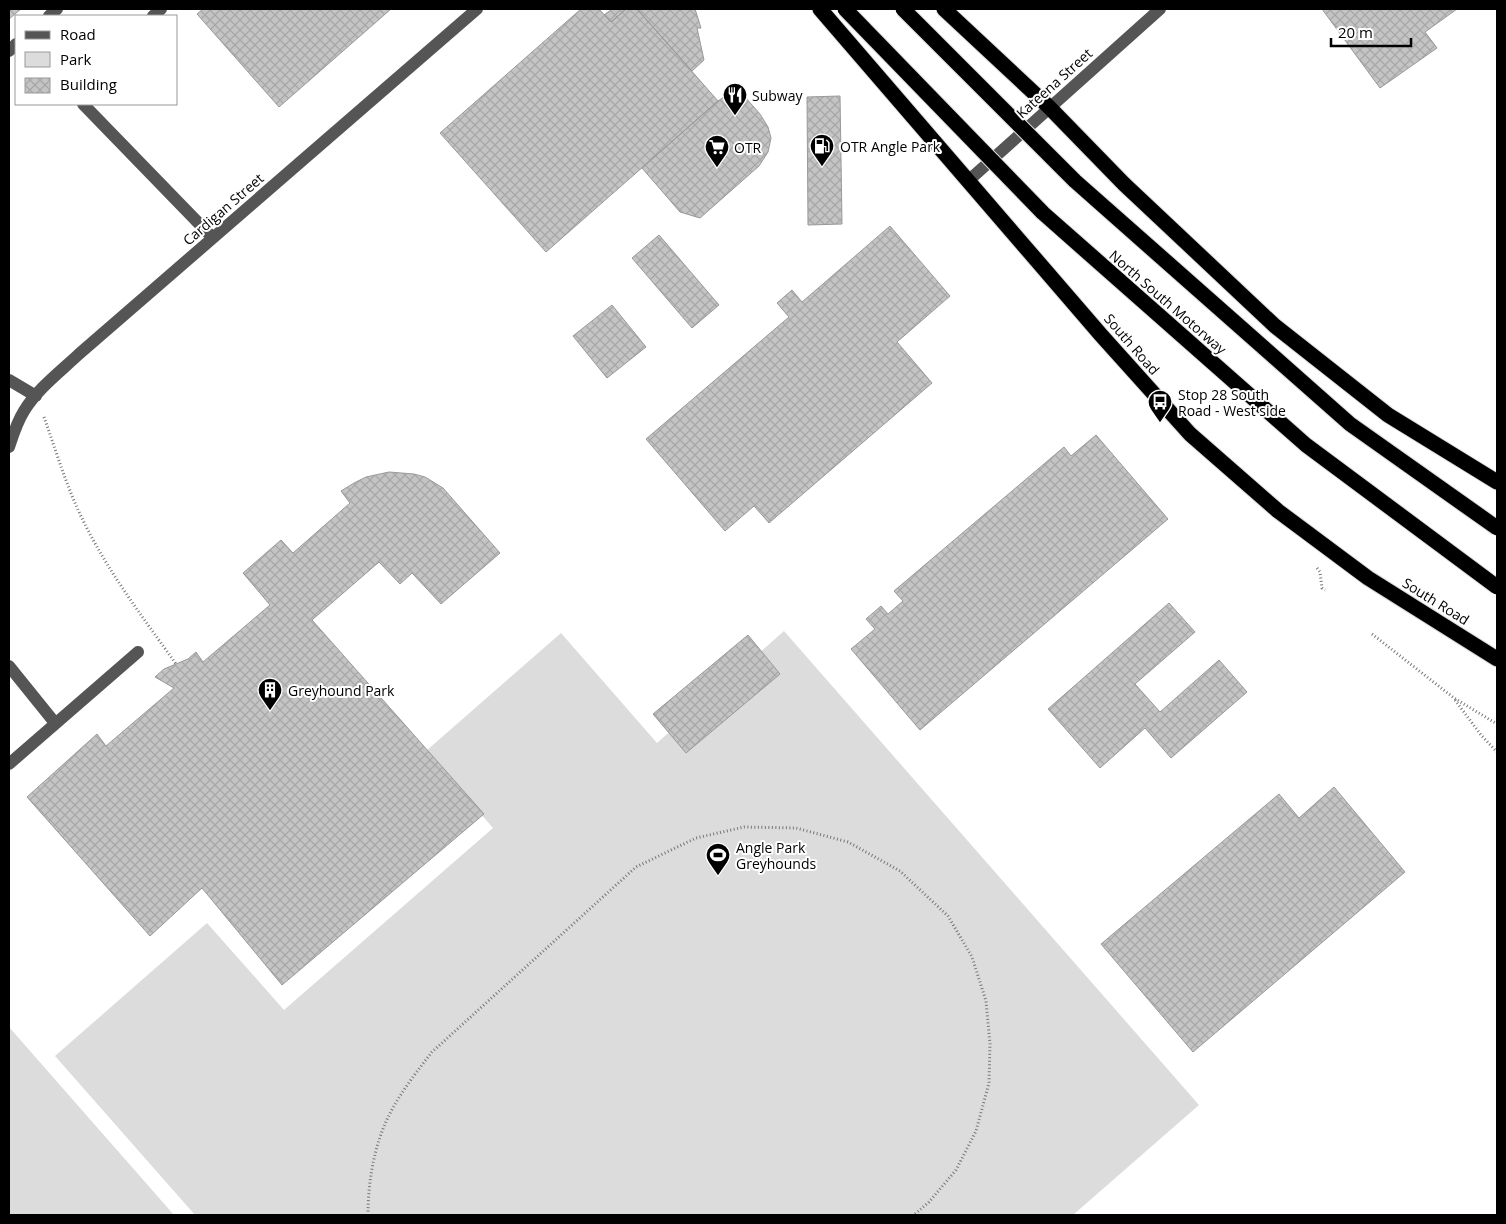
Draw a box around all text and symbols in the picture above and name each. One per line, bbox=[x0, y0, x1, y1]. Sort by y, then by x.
legend bbox=[15, 15, 178, 105]
scale bar bbox=[1331, 15, 1411, 47]
text: 20 m bbox=[1338, 22, 1373, 42]
text: Road bbox=[60, 24, 96, 44]
street label: Kateena Street bbox=[1012, 44, 1096, 122]
text: Park bbox=[60, 49, 91, 69]
text: Building bbox=[60, 74, 117, 94]
restaurant icon: Subway bbox=[722, 82, 748, 116]
place label: Subway bbox=[752, 86, 803, 105]
fuel station icon: OTR Angle Park bbox=[809, 133, 835, 167]
supermarket icon: OTR bbox=[704, 134, 730, 168]
place label: OTR Angle Park bbox=[840, 137, 941, 156]
place label: OTR bbox=[734, 138, 762, 157]
street label: Cardigan Street bbox=[179, 169, 267, 249]
street label: North South Motorway bbox=[1105, 246, 1231, 359]
street label: South Road bbox=[1100, 309, 1164, 379]
place label: Stop 28 South Road - West side bbox=[1178, 385, 1286, 420]
bus stop icon: Stop 28 South Road - West side bbox=[1147, 389, 1173, 423]
street label: South Road bbox=[1399, 573, 1473, 629]
building icon: Greyhound Park bbox=[257, 677, 283, 711]
place label: Greyhound Park bbox=[288, 681, 395, 700]
place label: Angle Park Greyhounds bbox=[736, 838, 817, 873]
sports icon: Angle Park Greyhounds bbox=[705, 842, 731, 876]

